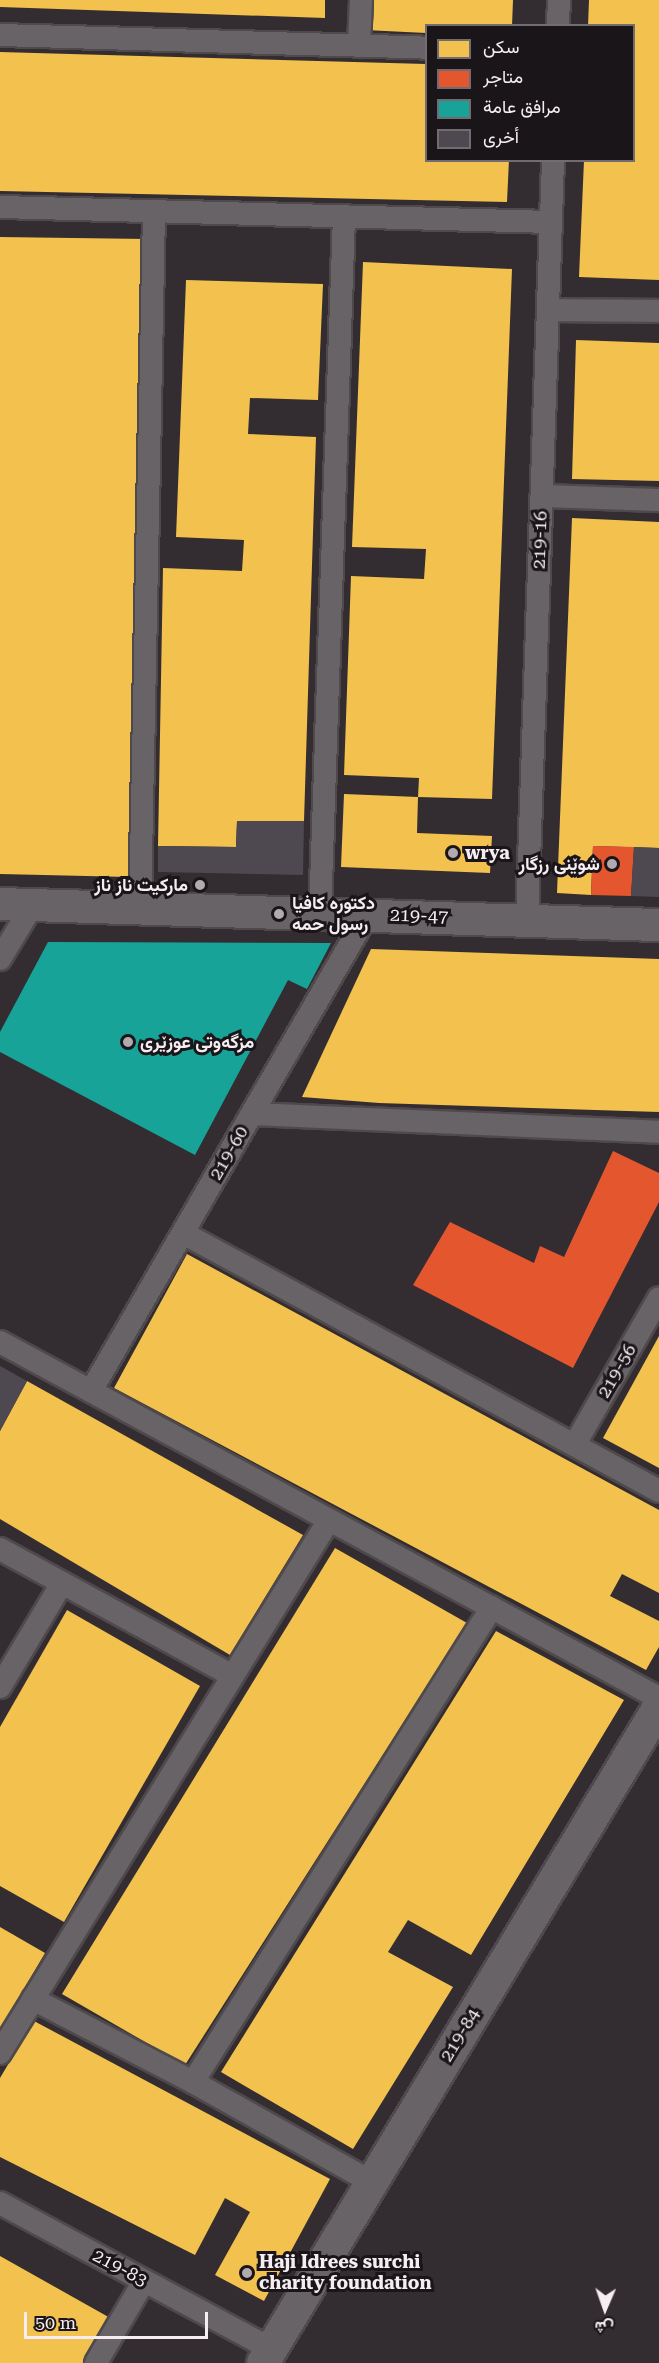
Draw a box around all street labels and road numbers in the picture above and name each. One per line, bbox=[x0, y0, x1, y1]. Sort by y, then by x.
street label: 219-16 bbox=[528, 510, 552, 570]
street label: 219-47 bbox=[389, 904, 449, 928]
street label: 219-60 bbox=[205, 1122, 253, 1184]
street label: 219-56 bbox=[593, 1340, 641, 1402]
street label: 219-84 bbox=[436, 2004, 484, 2066]
street label: 219-83 bbox=[89, 2245, 151, 2291]

